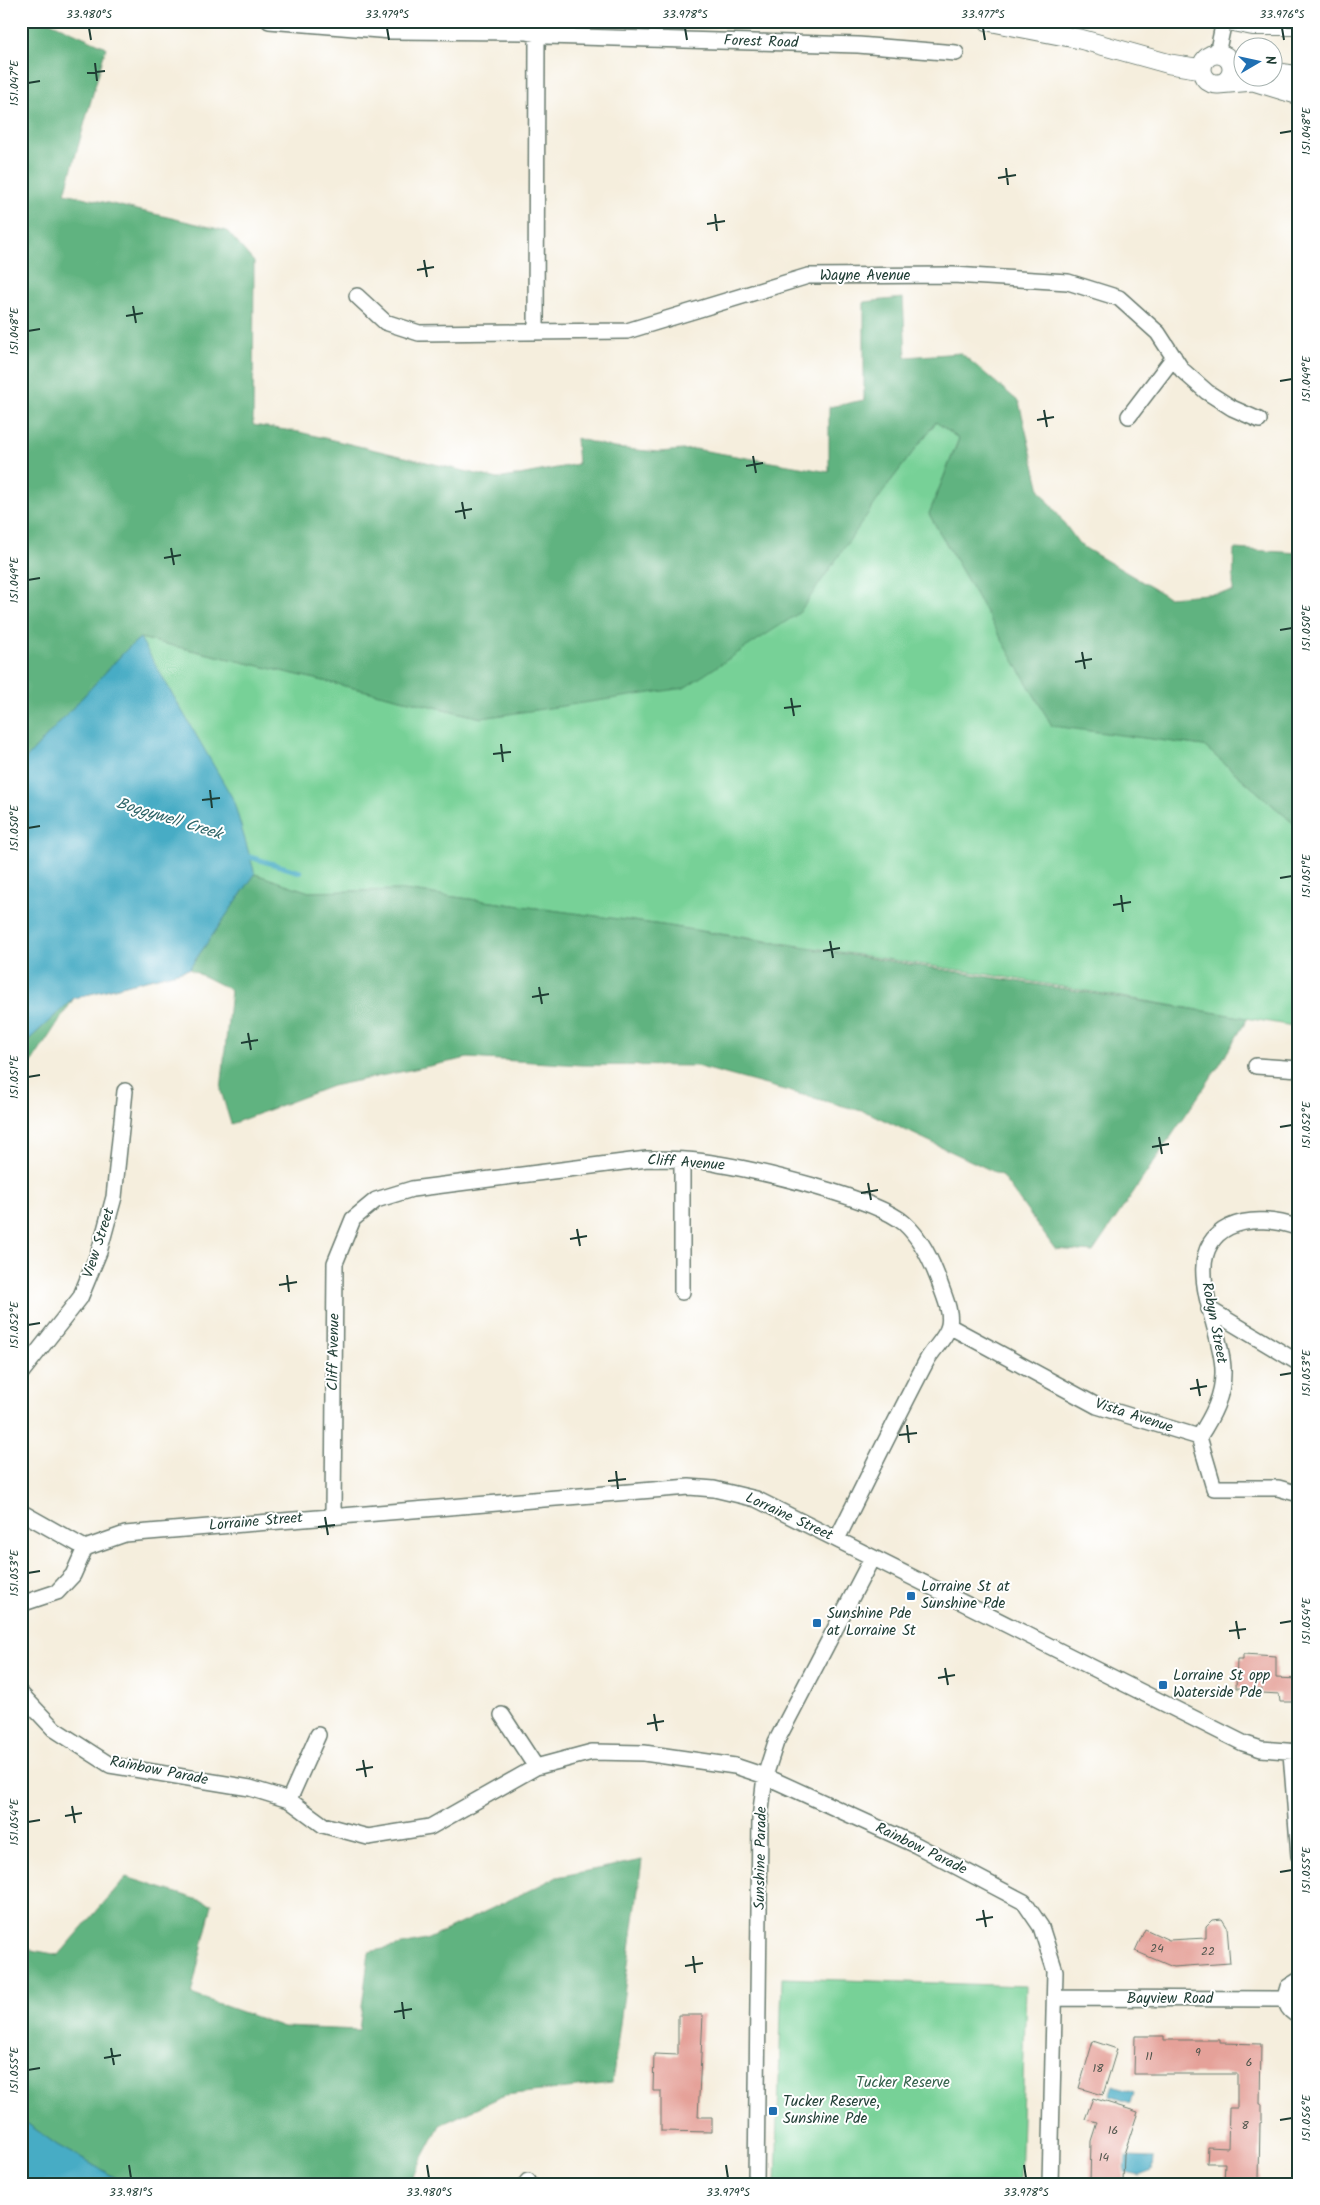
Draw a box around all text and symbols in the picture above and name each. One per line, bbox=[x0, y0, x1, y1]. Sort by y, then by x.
text: 33.980°S bbox=[66, 5, 113, 24]
text: 33.979°S bbox=[365, 5, 410, 24]
text: 33.978°S bbox=[662, 5, 708, 24]
text: 33.977°S bbox=[961, 5, 1006, 24]
text: 33.976°S bbox=[1259, 5, 1305, 24]
street label: Forest Road bbox=[723, 29, 799, 55]
north arrow bbox=[1232, 38, 1282, 88]
text: N bbox=[1258, 54, 1281, 66]
text: 151.047°E bbox=[5, 59, 24, 106]
text: 151.048°E bbox=[1297, 106, 1316, 155]
street label: Wayne Avenue bbox=[820, 264, 911, 288]
text: 151.048°E bbox=[5, 306, 24, 355]
text: 151.049°E bbox=[1297, 355, 1316, 402]
text: 151.049°E bbox=[5, 556, 24, 603]
text: 151.050°E bbox=[1297, 604, 1316, 651]
water label: Boggywell Creek bbox=[113, 791, 227, 848]
text: 151.050°E bbox=[5, 804, 24, 851]
text: 151.051°E bbox=[1297, 853, 1316, 898]
text: 151.051°E bbox=[5, 1054, 24, 1099]
text: 151.052°E bbox=[1297, 1100, 1316, 1149]
street label: Cliff Avenue bbox=[646, 1148, 726, 1178]
street label: View Street bbox=[76, 1205, 122, 1281]
street label: Robyn Street bbox=[1194, 1280, 1234, 1366]
text: 151.052°E bbox=[5, 1300, 24, 1349]
street label: Cliff Avenue bbox=[321, 1313, 347, 1391]
text: 151.053°E bbox=[1297, 1348, 1316, 1397]
street label: Vista Avenue bbox=[1092, 1392, 1176, 1440]
street label: Lorraine Street bbox=[741, 1486, 837, 1548]
street label: Lorraine Street bbox=[208, 1506, 304, 1538]
text: 151.053°E bbox=[5, 1548, 24, 1597]
place label: Lorraine St at Sunshine Pde bbox=[921, 1575, 1010, 1616]
marker: Lorraine St at Sunshine Pde bbox=[905, 1590, 917, 1602]
text: 151.054°E bbox=[1297, 1597, 1316, 1644]
place label: Sunshine Pde at Lorraine St bbox=[827, 1602, 916, 1643]
marker: Sunshine Pde at Lorraine St bbox=[811, 1617, 823, 1629]
place label: Lorraine St opp Waterside Pde bbox=[1173, 1664, 1270, 1705]
marker: Lorraine St opp Waterside Pde bbox=[1157, 1679, 1169, 1691]
street label: Rainbow Parade bbox=[108, 1750, 210, 1792]
text: 151.054°E bbox=[5, 1798, 24, 1845]
street label: Sunshine Parade bbox=[748, 1806, 774, 1910]
street label: Rainbow Parade bbox=[871, 1816, 971, 1882]
text: 151.055°E bbox=[1297, 1846, 1316, 1893]
house number: 24 bbox=[1150, 1939, 1164, 1958]
house number: 22 bbox=[1201, 1942, 1215, 1961]
street label: Bayview Road bbox=[1127, 1987, 1214, 2011]
house number: 9 bbox=[1195, 2043, 1201, 2062]
text: 151.055°E bbox=[5, 2046, 24, 2093]
house number: 11 bbox=[1145, 2047, 1153, 2066]
house number: 6 bbox=[1246, 2053, 1252, 2072]
house number: 18 bbox=[1093, 2059, 1104, 2078]
park label: Tucker Reserve bbox=[856, 2071, 950, 2095]
place label: Tucker Reserve, Sunshine Pde bbox=[783, 2090, 880, 2131]
text: 151.056°E bbox=[1297, 2094, 1316, 2142]
marker: Tucker Reserve, Sunshine Pde bbox=[767, 2105, 779, 2117]
house number: 8 bbox=[1241, 2116, 1249, 2135]
house number: 16 bbox=[1108, 2121, 1118, 2140]
house number: 14 bbox=[1099, 2148, 1110, 2167]
text: 33.981°S bbox=[109, 2183, 154, 2202]
text: 33.980°S bbox=[406, 2183, 453, 2202]
text: 33.979°S bbox=[706, 2183, 751, 2202]
text: 33.978°S bbox=[1003, 2183, 1049, 2202]

